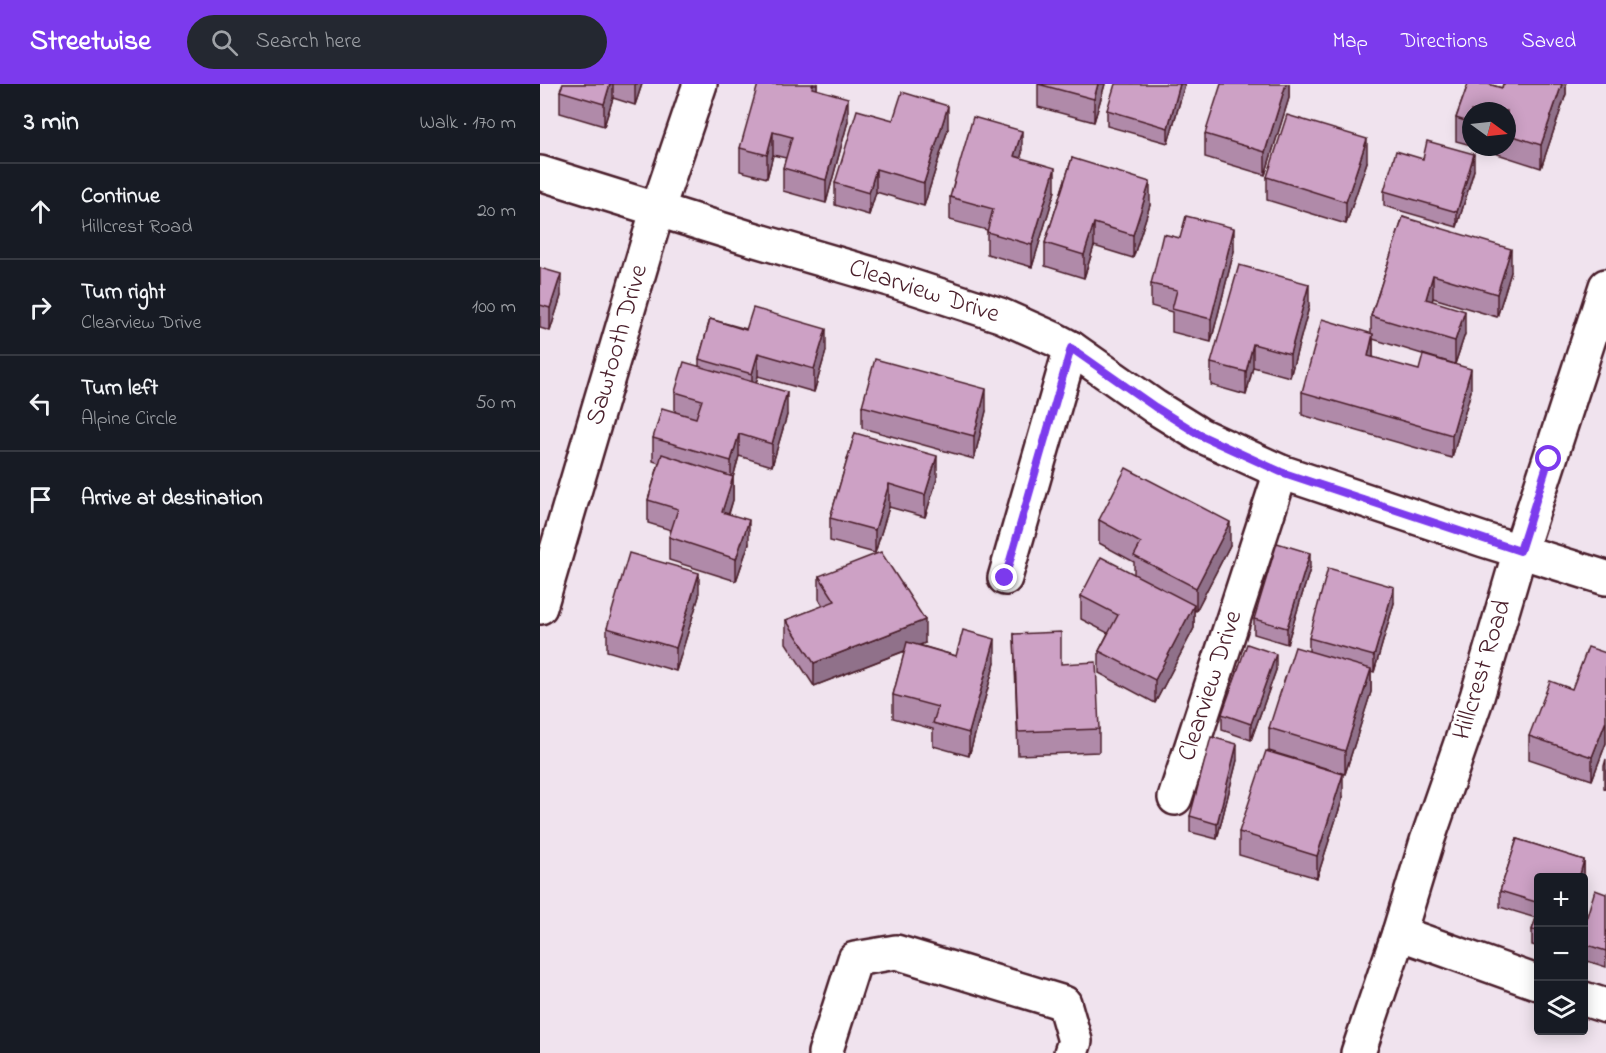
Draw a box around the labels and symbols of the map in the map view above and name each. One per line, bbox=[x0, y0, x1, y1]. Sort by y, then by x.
north arrow bbox=[1462, 102, 1516, 156]
street label: Clearview Drive bbox=[844, 250, 1005, 334]
street label: Sawtooth Drive bbox=[577, 260, 659, 430]
route start bbox=[1535, 445, 1561, 471]
route end bbox=[991, 564, 1017, 590]
street label: Hillcrest Road bbox=[1444, 595, 1522, 745]
street label: Clearview Drive bbox=[1169, 605, 1253, 766]

